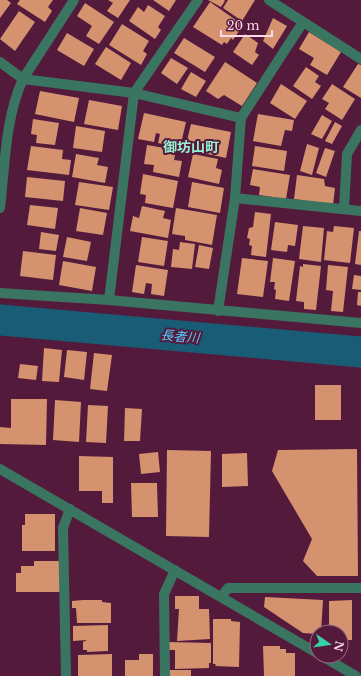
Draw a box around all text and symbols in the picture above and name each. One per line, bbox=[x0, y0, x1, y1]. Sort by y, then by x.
scale bar bbox=[221, 12, 272, 38]
text: 20 m bbox=[227, 18, 259, 33]
district label: 御坊山町 bbox=[163, 138, 219, 156]
water label: 長者川 bbox=[160, 326, 202, 347]
north arrow bbox=[309, 624, 349, 664]
text: N bbox=[331, 640, 347, 654]

